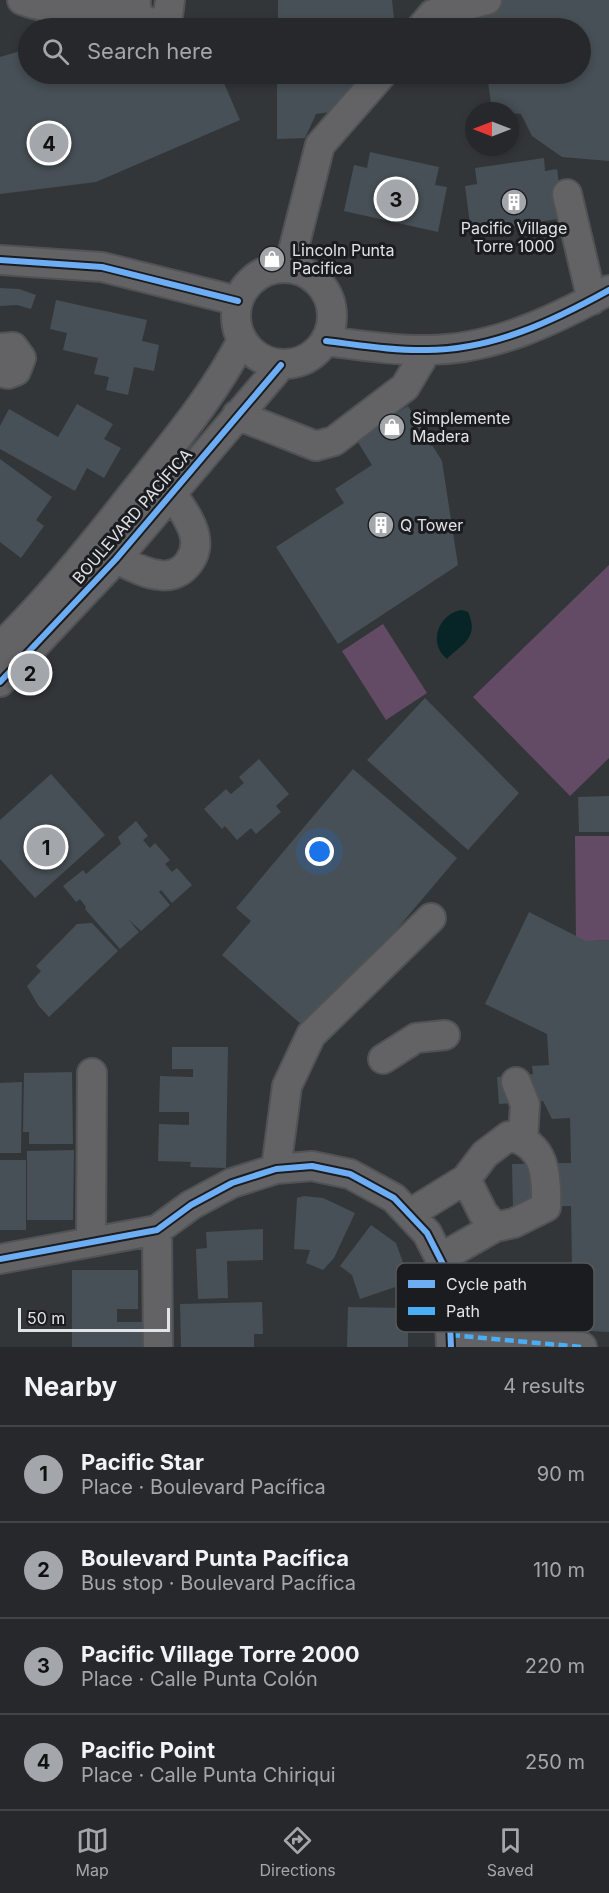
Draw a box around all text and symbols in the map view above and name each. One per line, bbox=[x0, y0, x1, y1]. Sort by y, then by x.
search box bbox=[18, 18, 591, 84]
icon: search bbox=[39, 35, 72, 68]
text: Search here bbox=[87, 38, 213, 64]
north arrow bbox=[465, 102, 519, 156]
pin: 4 bbox=[29, 120, 68, 166]
pin: 3 bbox=[376, 176, 416, 222]
building icon: Pacific Village Torre 1000 bbox=[499, 187, 529, 217]
place label: Pacific Village Torre 1000 bbox=[461, 218, 567, 256]
place label: Lincoln Punta Pacifica bbox=[292, 240, 394, 278]
shop icon: Lincoln Punta Pacifica bbox=[257, 244, 287, 274]
place label: Simplemente Madera bbox=[412, 408, 510, 446]
shop icon: Simplemente Madera bbox=[377, 412, 407, 442]
street label: BOULEVARD PACÍFICA bbox=[68, 444, 196, 588]
building icon: Q Tower bbox=[366, 510, 396, 540]
place label: Q Tower bbox=[400, 515, 463, 535]
pin: 2 bbox=[10, 650, 50, 696]
pin: 1 bbox=[26, 824, 66, 870]
your location bbox=[305, 837, 334, 866]
legend bbox=[396, 1263, 594, 1332]
text: Cycle path bbox=[446, 1274, 527, 1294]
text: Path bbox=[446, 1301, 480, 1321]
scale bar bbox=[18, 1305, 170, 1332]
text: 50 m bbox=[27, 1308, 65, 1328]
text: Nearby bbox=[24, 1371, 117, 1402]
text: 4 results bbox=[503, 1374, 585, 1398]
text: Pacific Star bbox=[81, 1449, 204, 1475]
text: 1 bbox=[39, 1462, 48, 1486]
text: 90 m bbox=[537, 1462, 585, 1486]
text: Place · Boulevard Pacífica bbox=[81, 1475, 326, 1499]
text: Boulevard Punta Pacífica bbox=[81, 1545, 349, 1571]
text: 2 bbox=[37, 1558, 50, 1582]
text: 110 m bbox=[533, 1558, 585, 1582]
text: Bus stop · Boulevard Pacífica bbox=[81, 1571, 356, 1595]
text: Pacific Village Torre 2000 bbox=[81, 1641, 360, 1667]
text: 3 bbox=[37, 1654, 50, 1678]
text: 220 m bbox=[525, 1654, 585, 1678]
text: Place · Calle Punta Colón bbox=[81, 1667, 318, 1691]
text: Pacific Point bbox=[81, 1737, 215, 1763]
text: 4 bbox=[37, 1750, 50, 1774]
text: 250 m bbox=[525, 1750, 585, 1774]
text: Place · Calle Punta Chiriqui bbox=[81, 1763, 336, 1787]
tab: Map bbox=[75, 1824, 109, 1880]
tab: Directions bbox=[260, 1824, 336, 1880]
tab: Saved bbox=[487, 1824, 534, 1880]

